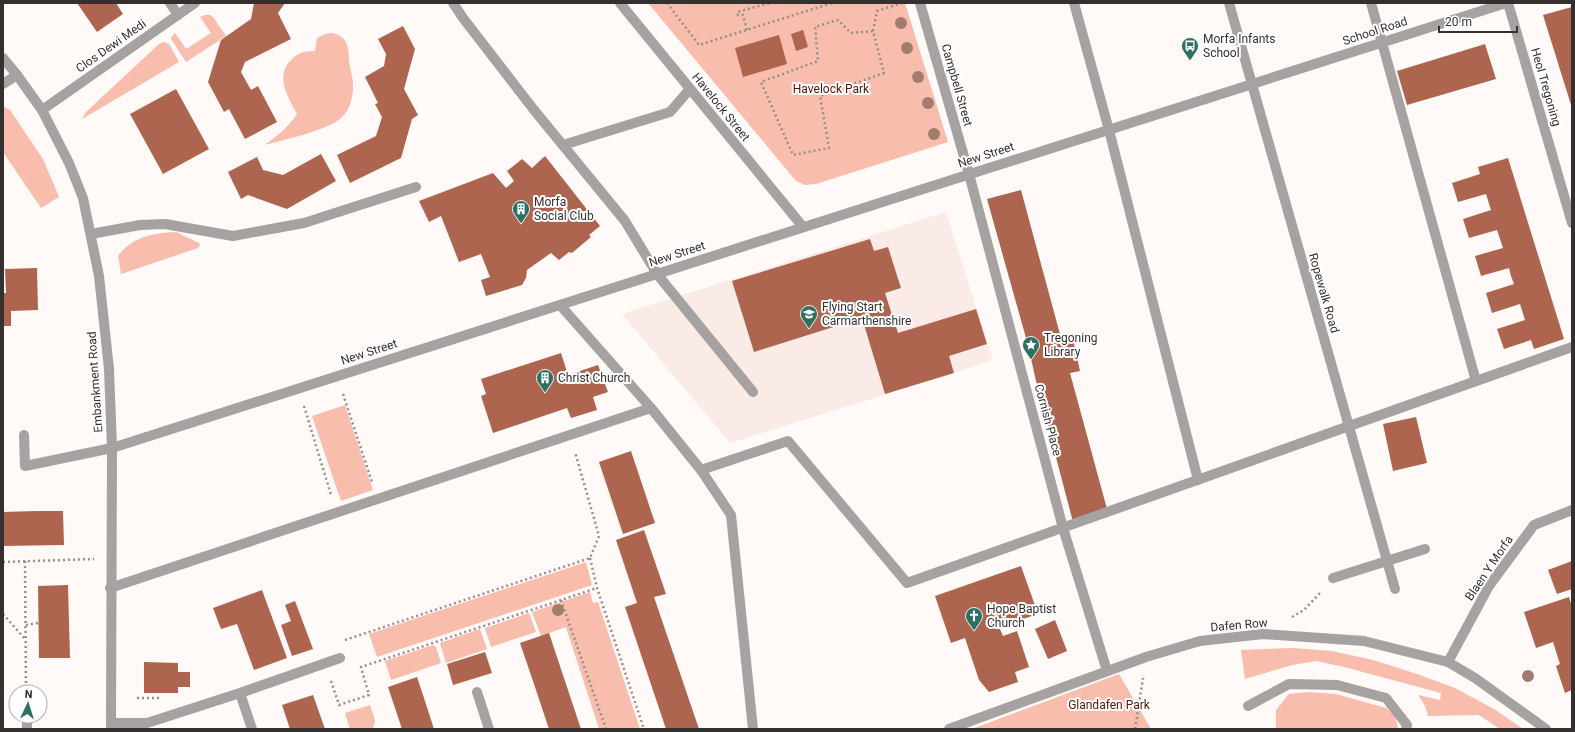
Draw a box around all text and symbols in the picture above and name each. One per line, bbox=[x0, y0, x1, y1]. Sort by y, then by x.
scale bar bbox=[1439, 8, 1517, 34]
street label: School Road bbox=[1341, 14, 1409, 48]
text: 20 m bbox=[1445, 15, 1472, 29]
street label: Clos Dewi Medi bbox=[73, 17, 149, 75]
place label: Morfa Infants School bbox=[1203, 32, 1276, 60]
bus stop icon: Morfa Infants School bbox=[1180, 36, 1200, 61]
street label: Campbell Street bbox=[939, 42, 975, 128]
street label: Heol Tregoning bbox=[1528, 46, 1564, 128]
street label: Havelock Street bbox=[689, 70, 753, 144]
park label: Havelock Park bbox=[793, 82, 870, 96]
street label: New Street bbox=[956, 139, 1016, 171]
place label: Morfa Social Club bbox=[534, 195, 594, 223]
building icon: Morfa Social Club bbox=[511, 199, 531, 224]
street label: New Street bbox=[647, 238, 707, 270]
street label: Ropewalk Road bbox=[1306, 251, 1342, 335]
place label: Flying Start Carmarthenshire bbox=[822, 300, 911, 328]
school or university icon: Flying Start Carmarthenshire bbox=[799, 304, 819, 329]
street label: Embankment Road bbox=[84, 331, 106, 433]
place label: Tregoning Library bbox=[1044, 331, 1098, 359]
place icon: Tregoning Library bbox=[1021, 335, 1041, 360]
street label: New Street bbox=[339, 336, 399, 368]
building icon: Christ Church bbox=[535, 368, 555, 393]
place label: Christ Church bbox=[558, 371, 630, 385]
street label: Cornish Place bbox=[1032, 383, 1064, 457]
street label: Blaen Y Morfa bbox=[1462, 533, 1516, 603]
place label: Hope Baptist Church bbox=[987, 602, 1056, 630]
church icon: Hope Baptist Church bbox=[964, 606, 984, 631]
street label: Dafen Row bbox=[1210, 616, 1268, 634]
north arrow bbox=[8, 684, 48, 724]
text: N bbox=[24, 688, 33, 701]
park label: Glandafen Park bbox=[1068, 698, 1151, 712]

